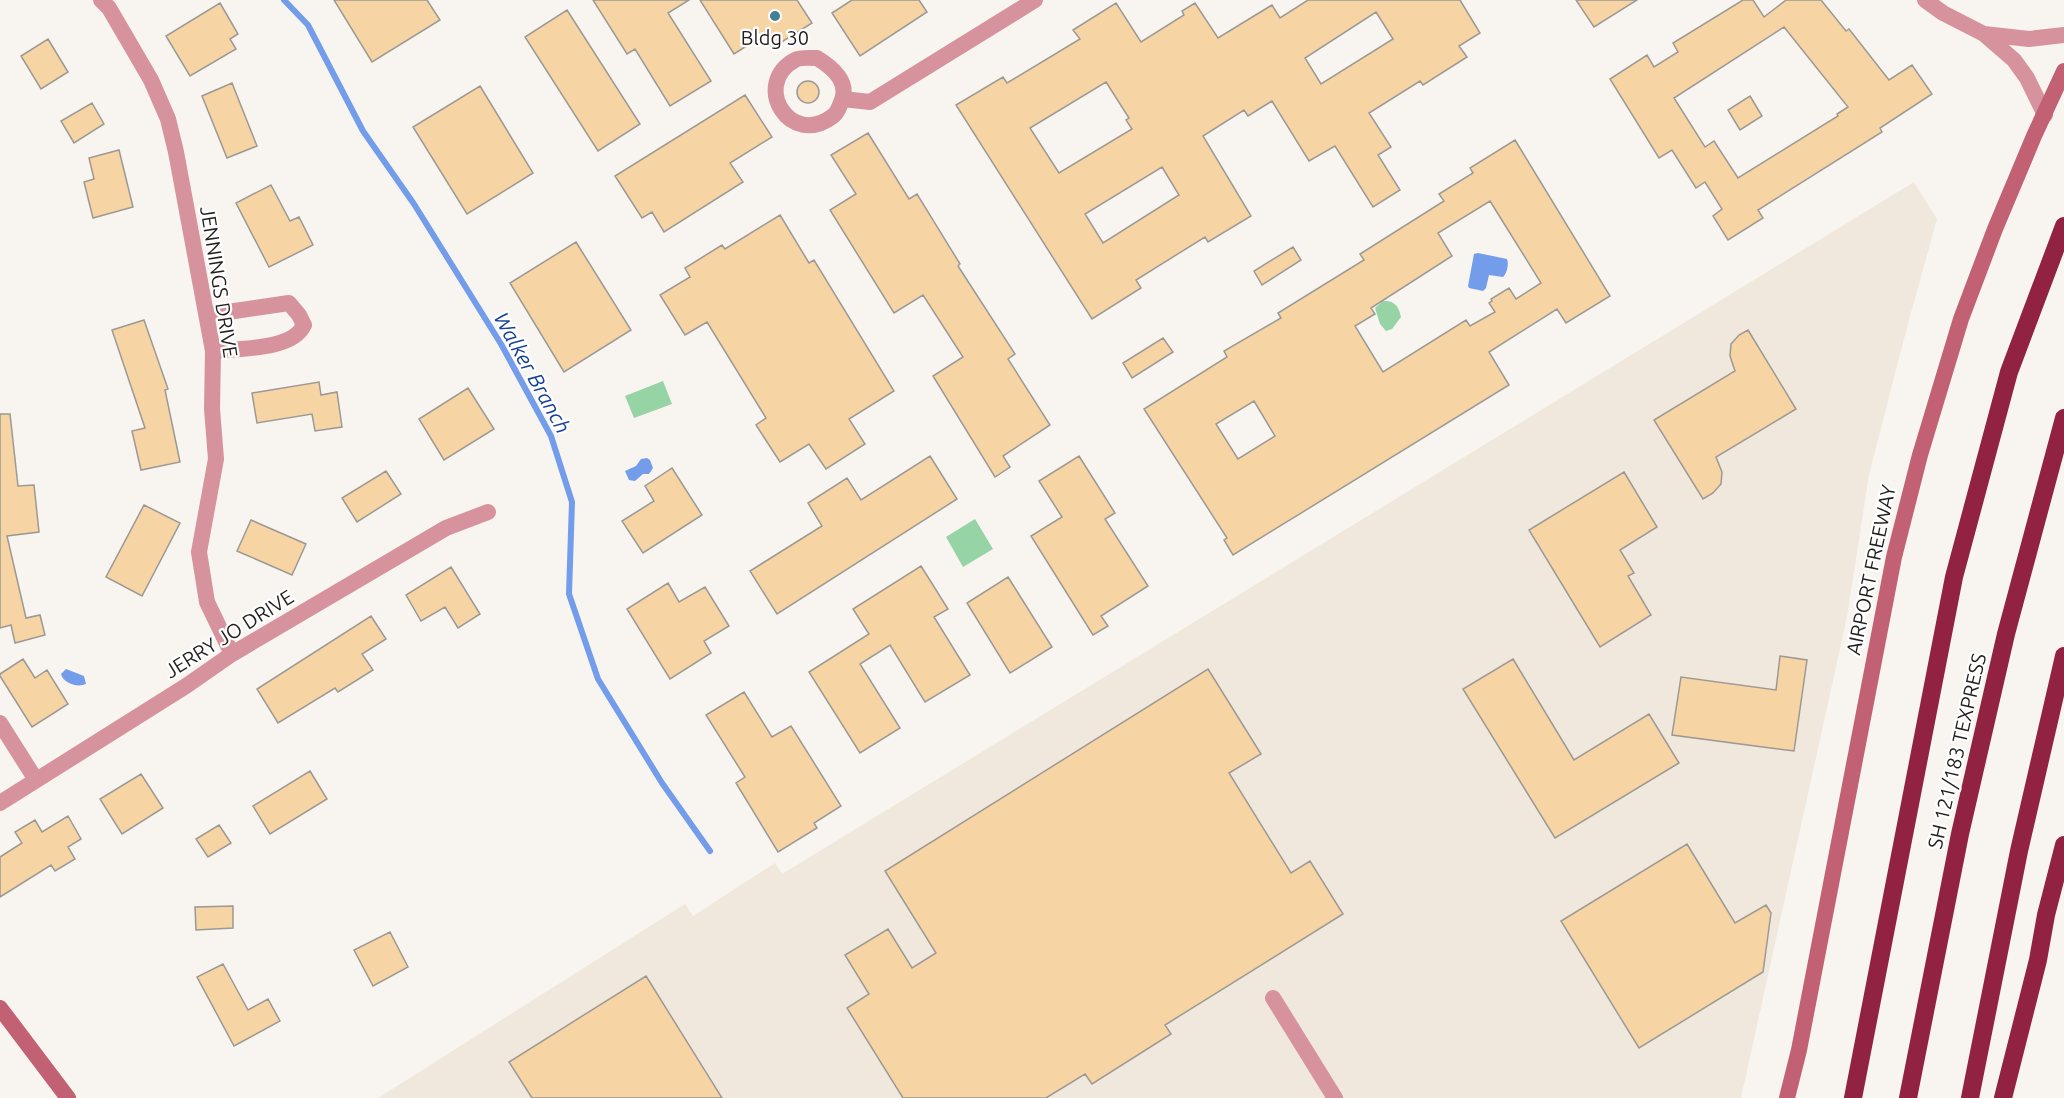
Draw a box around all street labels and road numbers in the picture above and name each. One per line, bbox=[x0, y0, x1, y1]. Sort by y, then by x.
street label: JENNINGS DRIVE bbox=[196, 205, 243, 359]
street label: AIRPORT FREEWAY bbox=[1841, 482, 1900, 657]
street label: JERRY JO DRIVE bbox=[160, 585, 297, 682]
street label: SH 121/183 TEXPRESS bbox=[1923, 651, 1990, 851]

